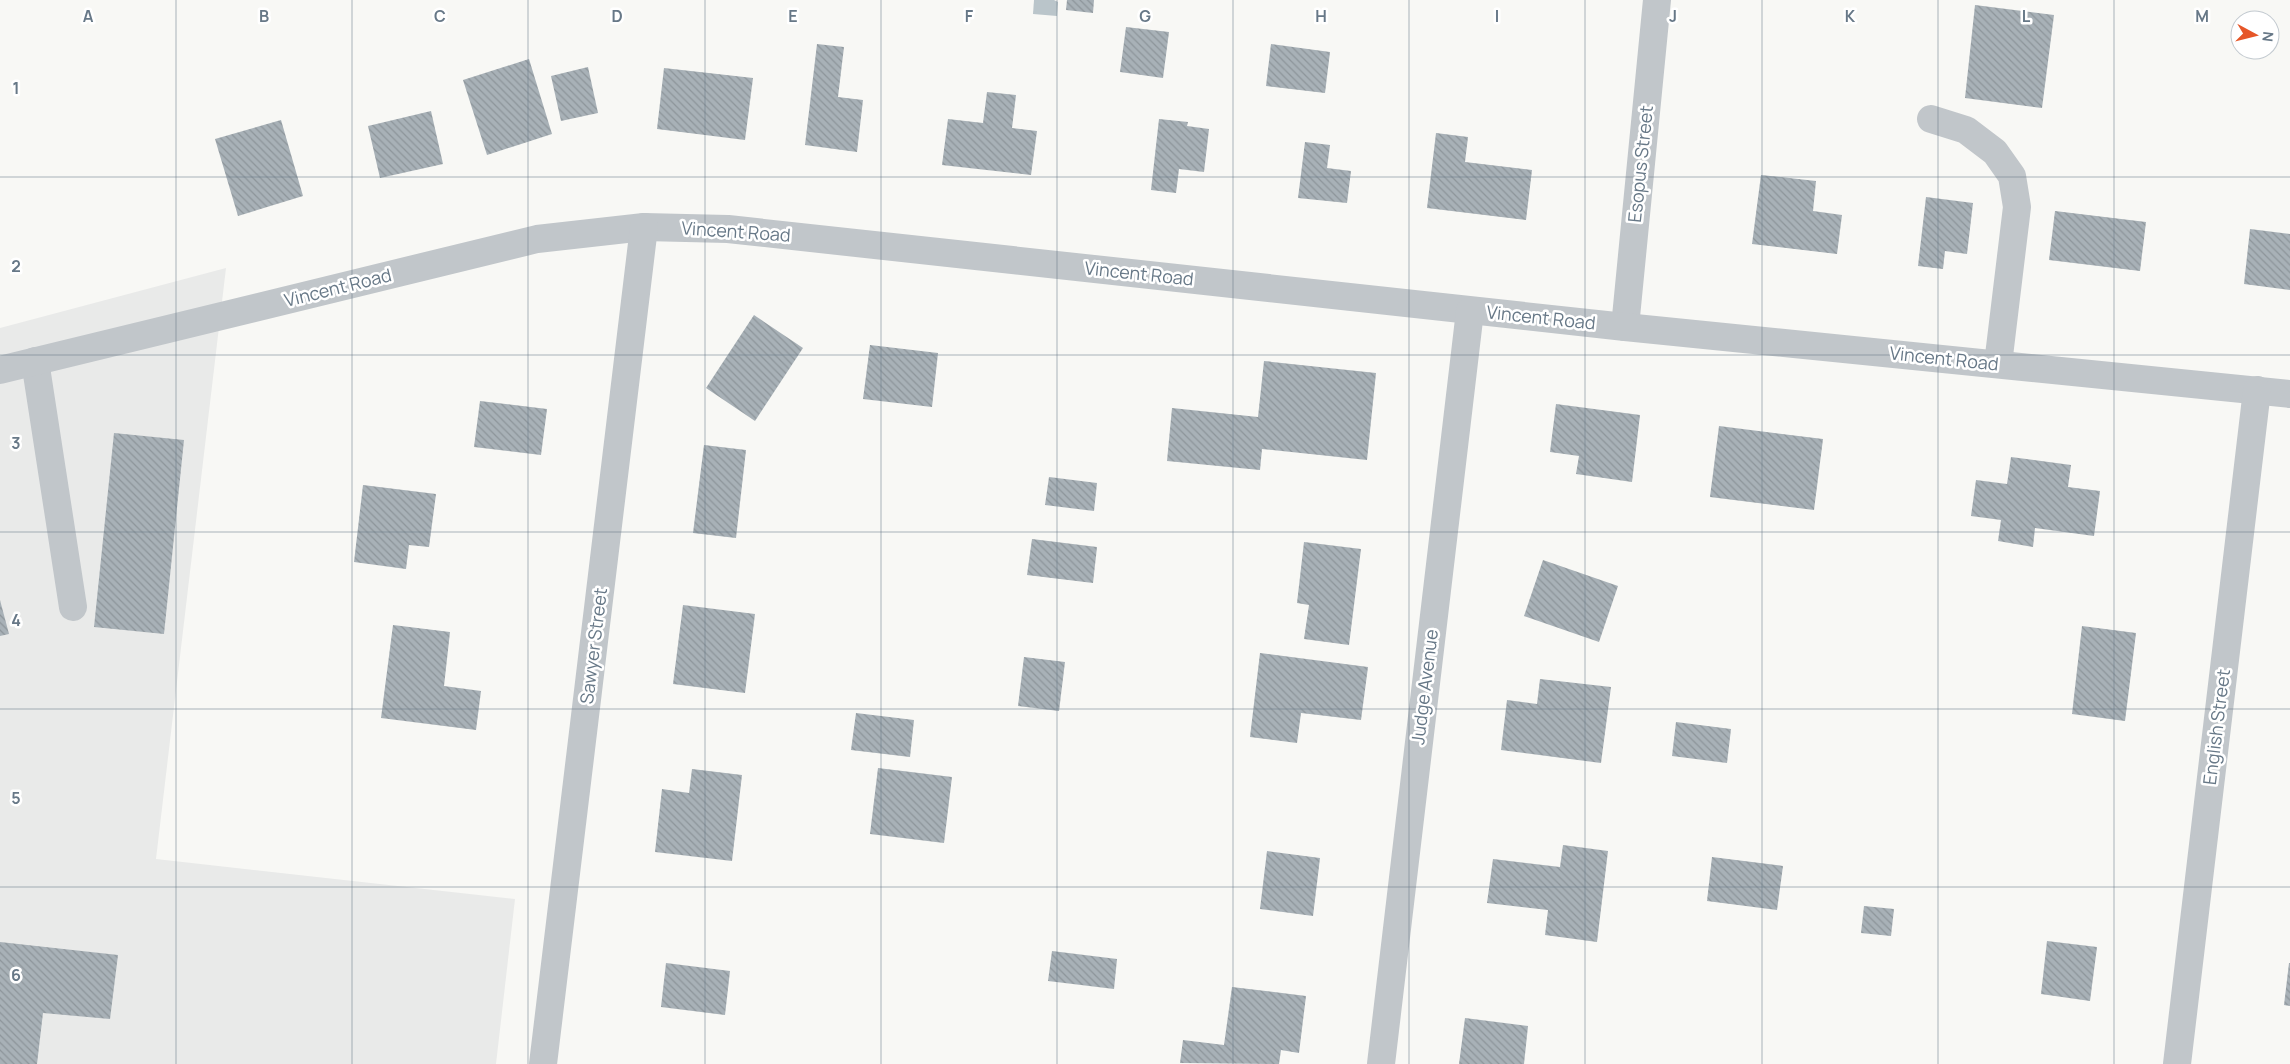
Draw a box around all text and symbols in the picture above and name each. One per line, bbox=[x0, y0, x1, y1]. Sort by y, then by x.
text: A bbox=[83, 5, 94, 27]
text: B bbox=[259, 5, 269, 27]
text: C bbox=[434, 5, 446, 27]
text: D bbox=[611, 5, 623, 27]
text: E bbox=[788, 5, 798, 27]
text: F bbox=[965, 5, 974, 27]
text: G bbox=[1139, 5, 1151, 27]
text: H bbox=[1315, 5, 1327, 27]
text: I bbox=[1495, 5, 1499, 27]
text: J bbox=[1669, 5, 1677, 27]
text: K bbox=[1845, 5, 1856, 27]
text: L bbox=[2022, 5, 2031, 27]
text: M bbox=[2195, 5, 2209, 27]
north arrow bbox=[2230, 10, 2280, 60]
text: N bbox=[2258, 30, 2278, 43]
text: 1 bbox=[12, 77, 20, 99]
street label: Esopus Street bbox=[1622, 104, 1658, 224]
street label: Vincent Road bbox=[681, 215, 792, 247]
text: 2 bbox=[11, 255, 21, 277]
street label: Vincent Road bbox=[1083, 255, 1195, 291]
street label: Vincent Road bbox=[282, 262, 394, 312]
street label: Vincent Road bbox=[1485, 299, 1597, 335]
street label: Vincent Road bbox=[1888, 340, 2000, 376]
text: 3 bbox=[11, 432, 21, 454]
street label: Sawyer Street bbox=[574, 586, 612, 705]
text: 4 bbox=[11, 609, 21, 631]
street label: Judge Avenue bbox=[1405, 628, 1443, 746]
street label: English Street bbox=[2197, 668, 2235, 786]
text: 5 bbox=[11, 787, 21, 809]
text: 6 bbox=[11, 964, 21, 986]

